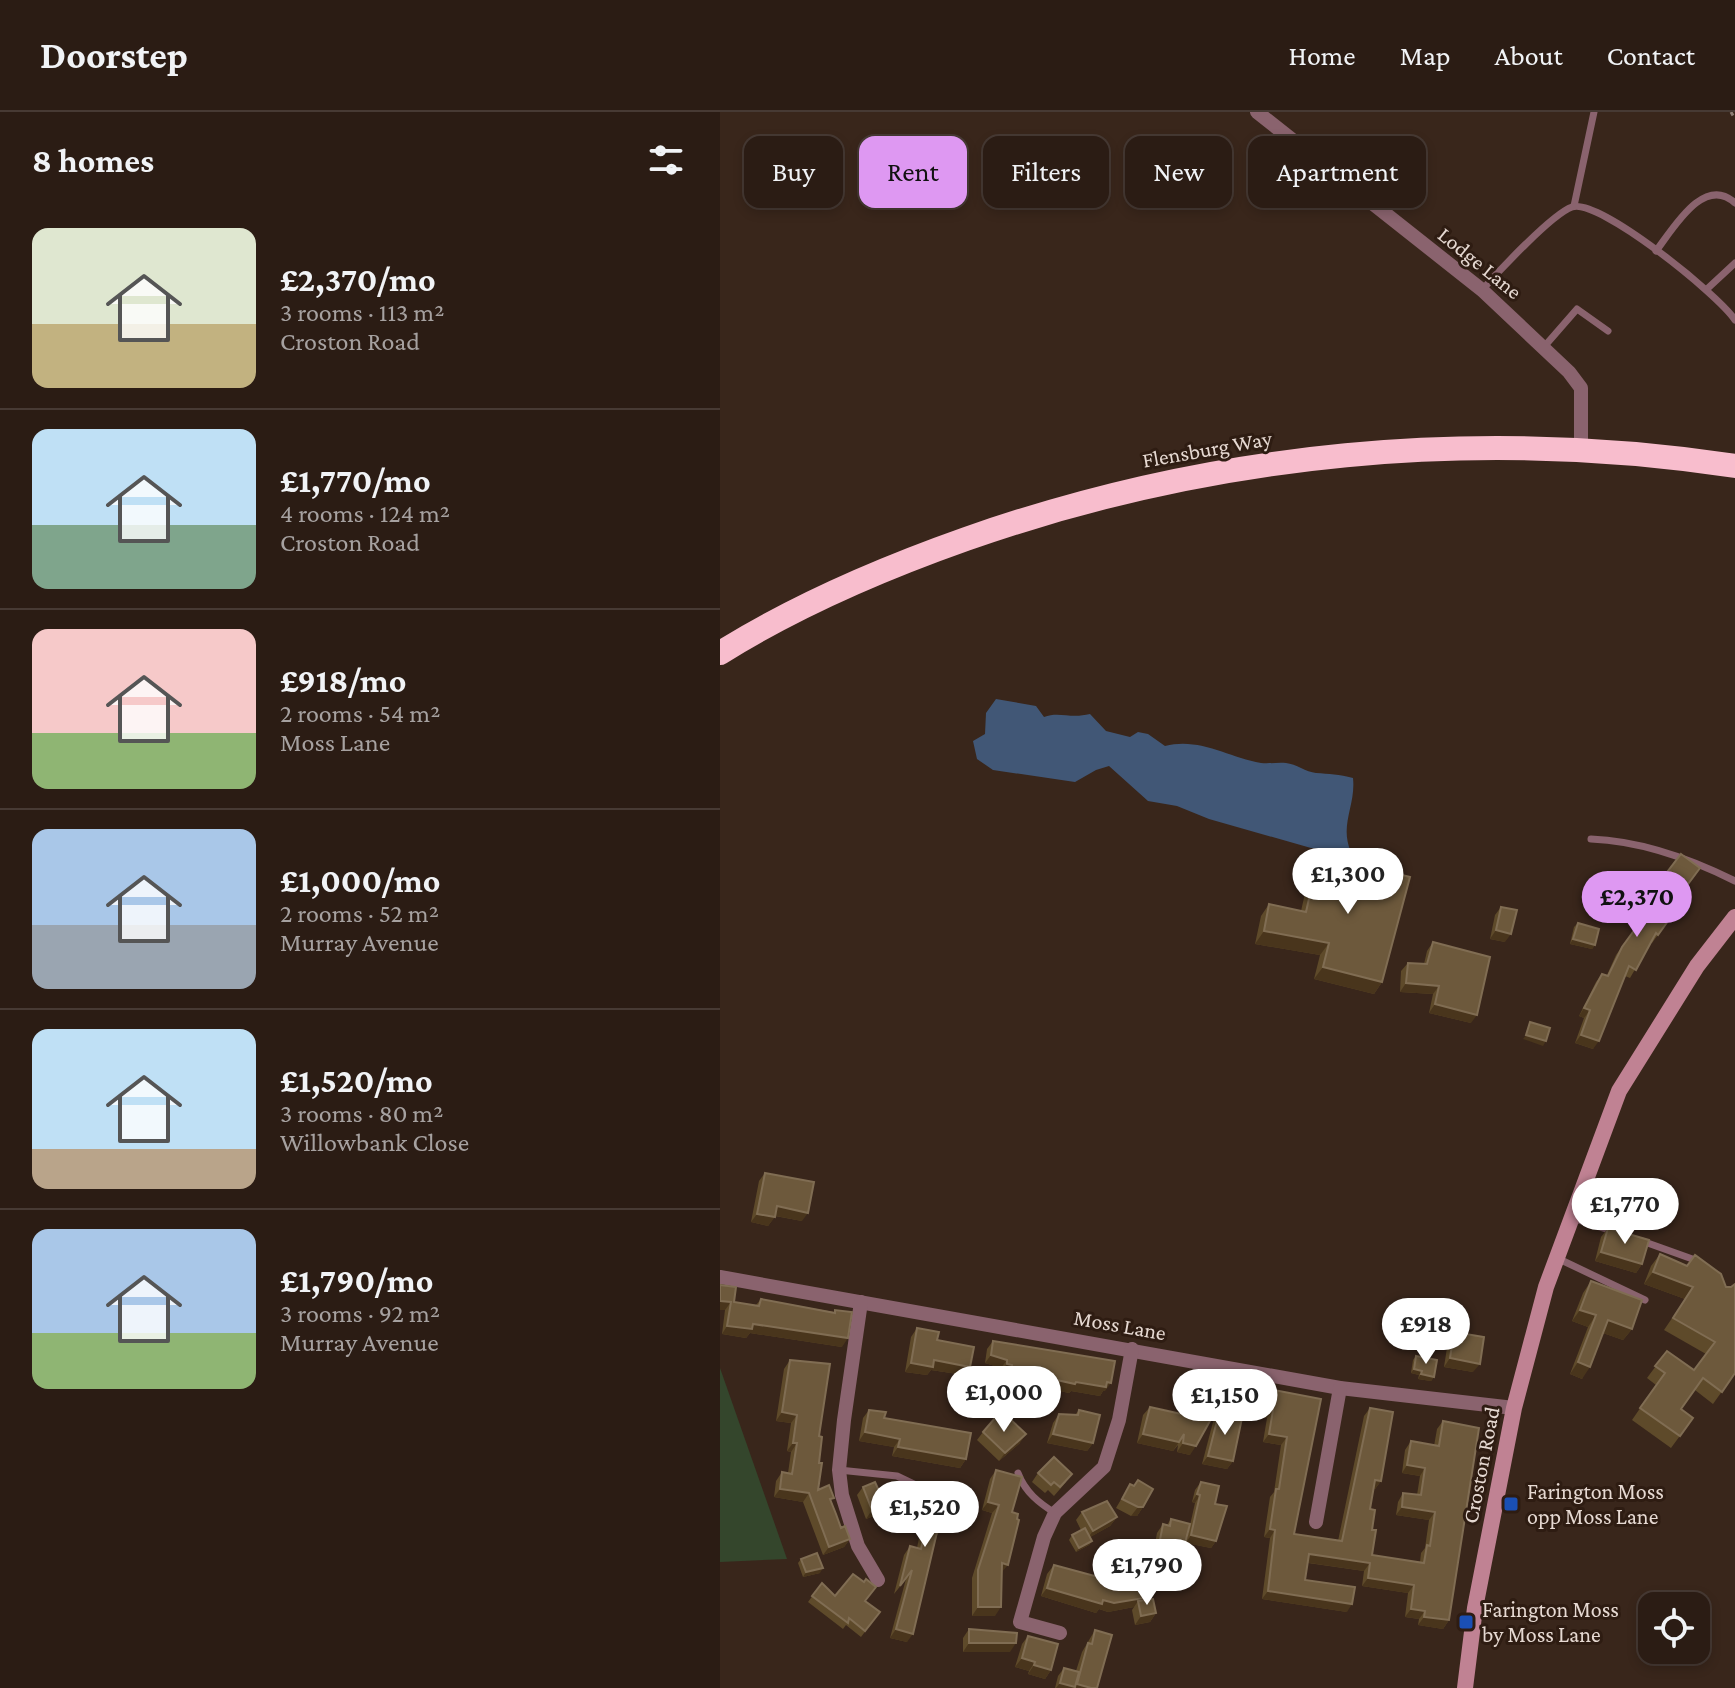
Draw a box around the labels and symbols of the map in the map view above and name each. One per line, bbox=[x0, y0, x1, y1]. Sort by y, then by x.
street label: Lodge Lane bbox=[1433, 222, 1527, 304]
street label: Flensburg Way bbox=[1140, 425, 1275, 473]
pin: £1,300 bbox=[1283, 848, 1413, 916]
pin: £2,370 bbox=[1572, 871, 1702, 939]
pin: £1,770 bbox=[1560, 1178, 1690, 1246]
pin: £918 bbox=[1379, 1298, 1473, 1366]
street label: Moss Lane bbox=[1072, 1305, 1168, 1345]
pin: £1,000 bbox=[939, 1366, 1069, 1434]
pin: £1,150 bbox=[1160, 1369, 1290, 1437]
street label: Croston Road bbox=[1457, 1404, 1505, 1526]
place label: Farington Moss opp Moss Lane bbox=[1527, 1479, 1664, 1529]
pin: £1,520 bbox=[860, 1481, 990, 1549]
marker: Farington Moss opp Moss Lane bbox=[1502, 1495, 1520, 1513]
pin: £1,790 bbox=[1082, 1539, 1212, 1607]
place label: Farington Moss by Moss Lane bbox=[1482, 1597, 1619, 1647]
marker: Farington Moss by Moss Lane bbox=[1457, 1613, 1475, 1631]

